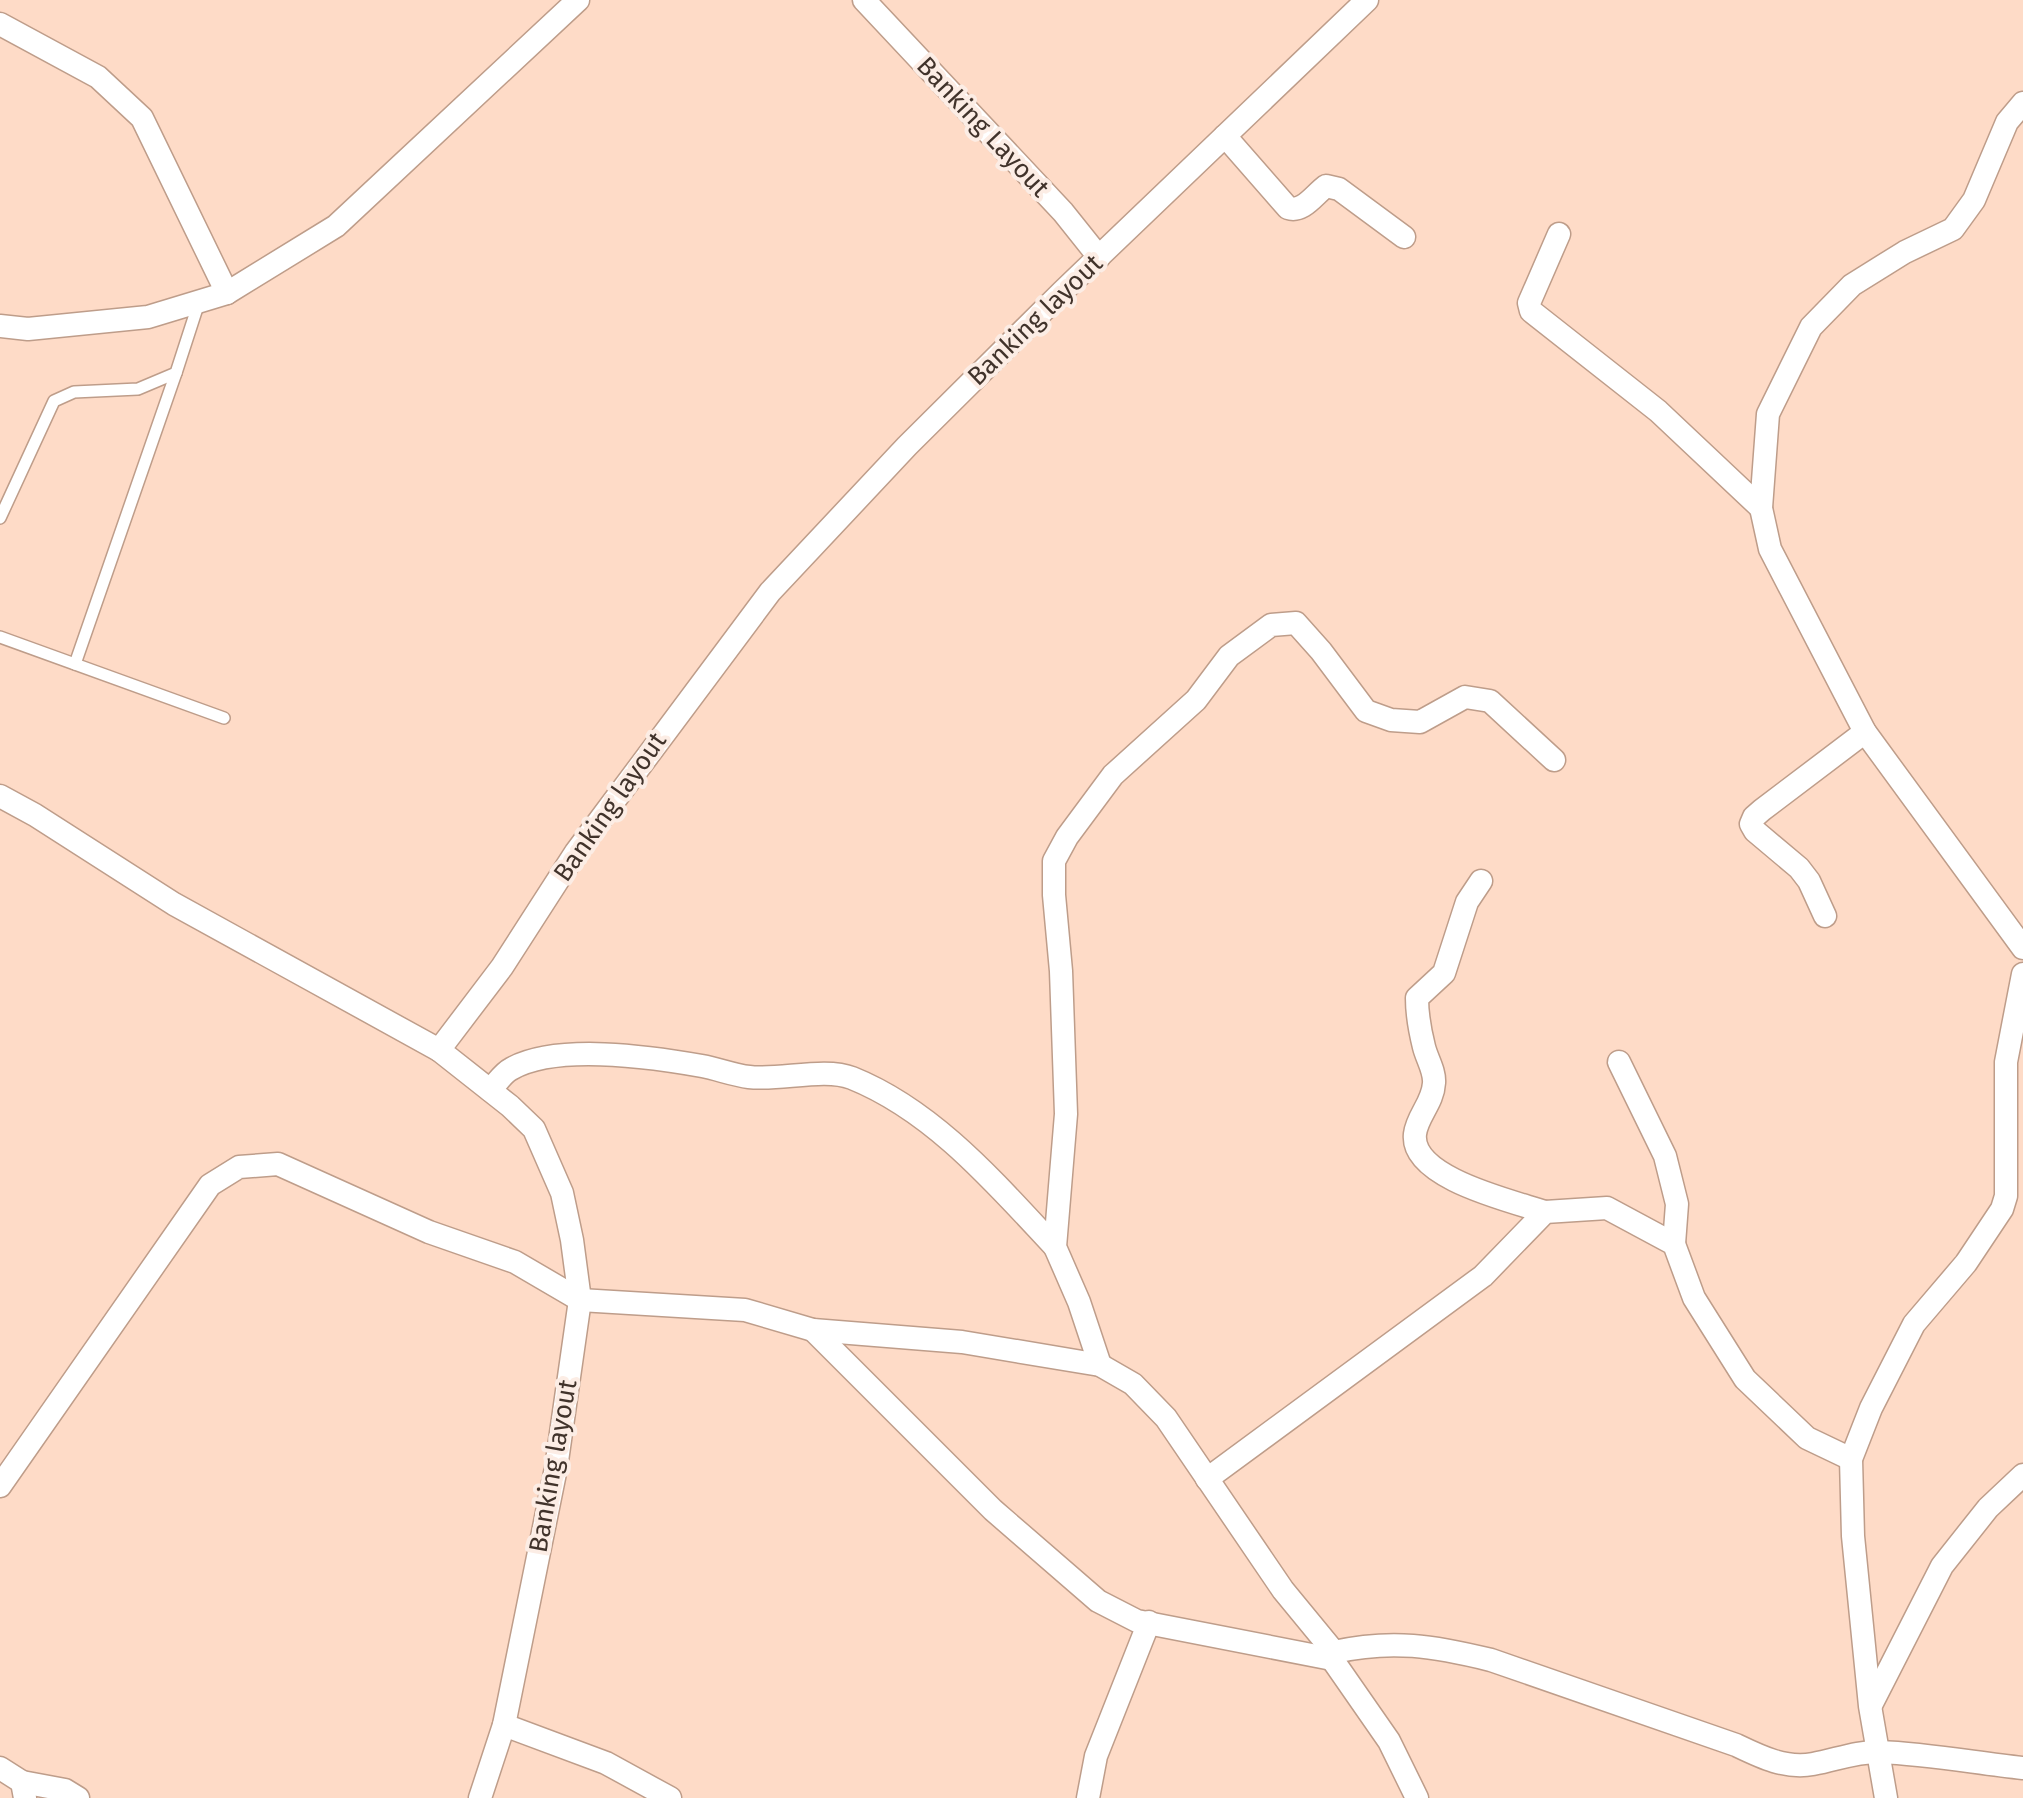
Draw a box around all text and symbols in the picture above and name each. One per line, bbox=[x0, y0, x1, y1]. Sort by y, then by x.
street label: Banking Layout bbox=[910, 50, 1056, 204]
street label: Banking layout bbox=[961, 248, 1109, 392]
street label: Banking layout bbox=[547, 726, 673, 888]
street label: Banking layout bbox=[523, 1376, 584, 1555]

